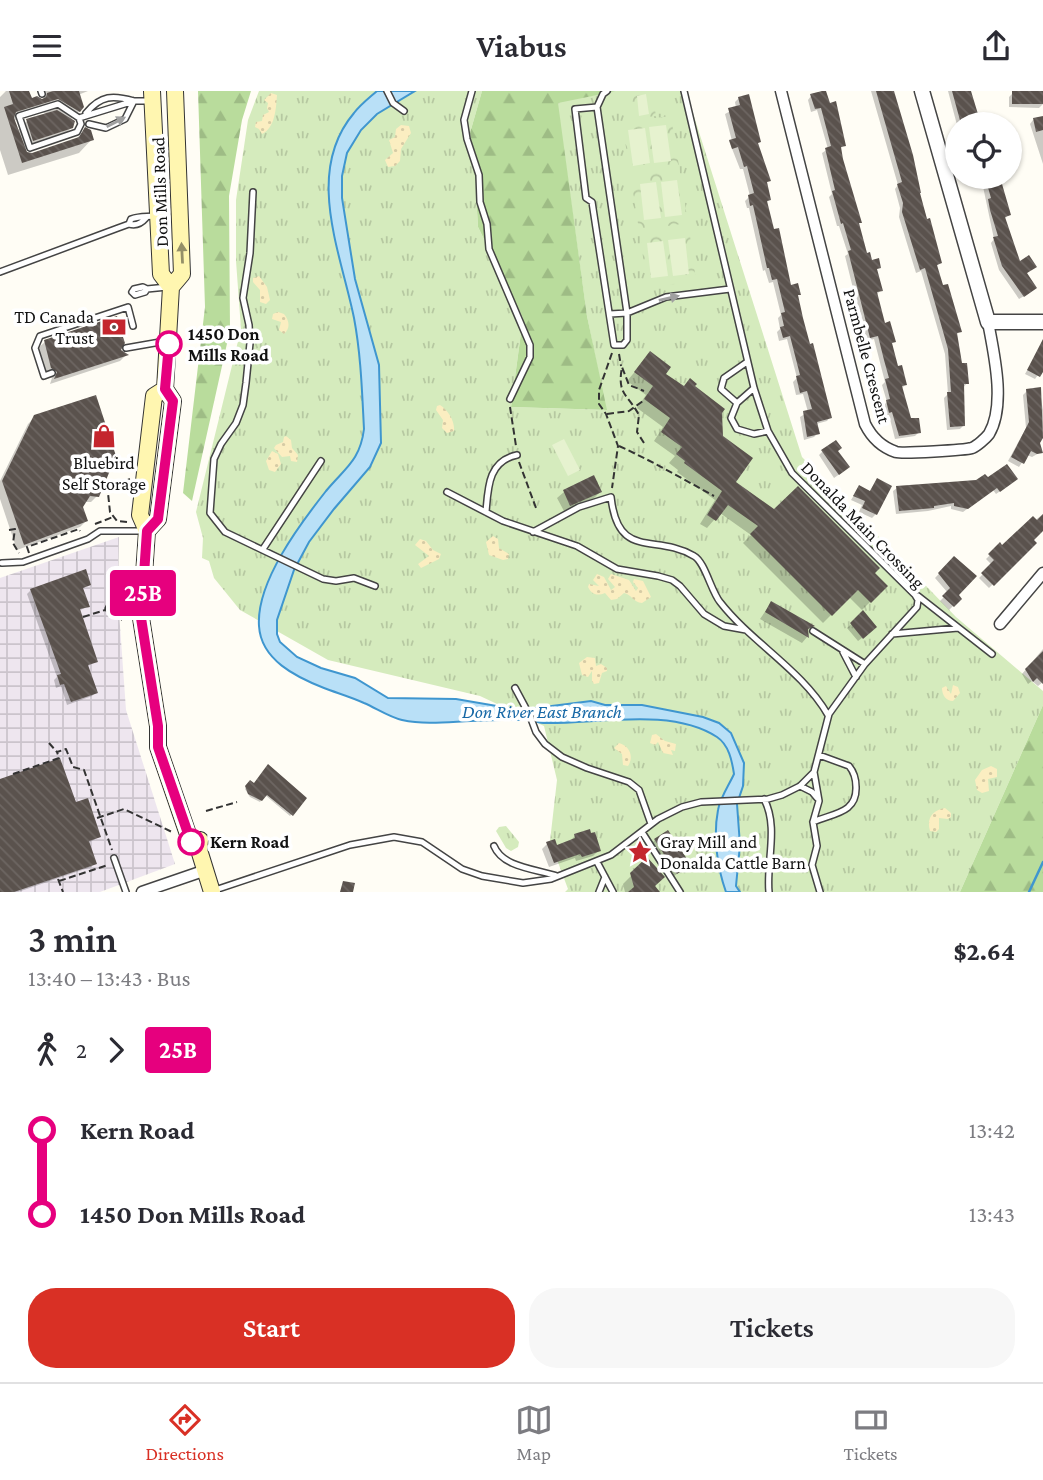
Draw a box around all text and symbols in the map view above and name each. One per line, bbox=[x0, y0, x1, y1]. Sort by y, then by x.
icon: menu bbox=[28, 27, 66, 65]
icon: share bbox=[977, 27, 1015, 65]
text: Viabus bbox=[477, 28, 566, 64]
map controls bbox=[945, 112, 1022, 189]
button: locate bbox=[945, 112, 1022, 189]
one-way arrow bbox=[107, 116, 127, 128]
street label: Don Mills Road bbox=[148, 136, 172, 247]
one-way arrow bbox=[176, 242, 187, 264]
street label: Parmbelle Crescent bbox=[839, 287, 895, 426]
one-way arrow bbox=[658, 292, 680, 303]
place label: TD Canada Trust bbox=[14, 307, 95, 348]
bank icon: TD Canada Trust bbox=[100, 313, 128, 341]
place label: 1450 Don Mills Road bbox=[188, 324, 269, 365]
marker: 1450 Don Mills Road bbox=[156, 331, 182, 357]
shop icon: Bluebird Self Storage bbox=[90, 422, 118, 450]
place label: Bluebird Self Storage bbox=[62, 453, 146, 494]
street label: Donalda Main Crossing bbox=[797, 457, 929, 593]
line badge: 25B bbox=[103, 570, 183, 616]
text: 25B bbox=[124, 579, 162, 606]
water label: Don River East Branch bbox=[462, 701, 622, 722]
marker: Kern Road bbox=[178, 829, 204, 855]
place label: Kern Road bbox=[210, 832, 289, 852]
place label: Gray Mill and Donalda Cattle Barn bbox=[660, 832, 806, 873]
place icon: Gray Mill and Donalda Cattle Barn bbox=[626, 838, 654, 866]
text: 3 min bbox=[28, 918, 117, 960]
text: $2.64 bbox=[954, 937, 1015, 966]
text: 13:40 – 13:43 · Bus bbox=[28, 965, 191, 991]
icon: walk bbox=[28, 1031, 66, 1069]
icon: forward bbox=[97, 1031, 135, 1069]
text: 25B bbox=[159, 1036, 197, 1063]
text: 2 bbox=[76, 1037, 87, 1063]
text: Kern Road bbox=[80, 1116, 194, 1145]
text: 13:42 bbox=[969, 1117, 1015, 1143]
text: 1450 Don Mills Road bbox=[80, 1200, 305, 1229]
text: 13:43 bbox=[969, 1201, 1015, 1227]
button: Start bbox=[28, 1288, 515, 1368]
button: Tickets bbox=[529, 1288, 1015, 1368]
tab: Directions bbox=[145, 1401, 224, 1464]
tab: Map bbox=[515, 1401, 553, 1464]
tab: Tickets bbox=[844, 1401, 898, 1464]

